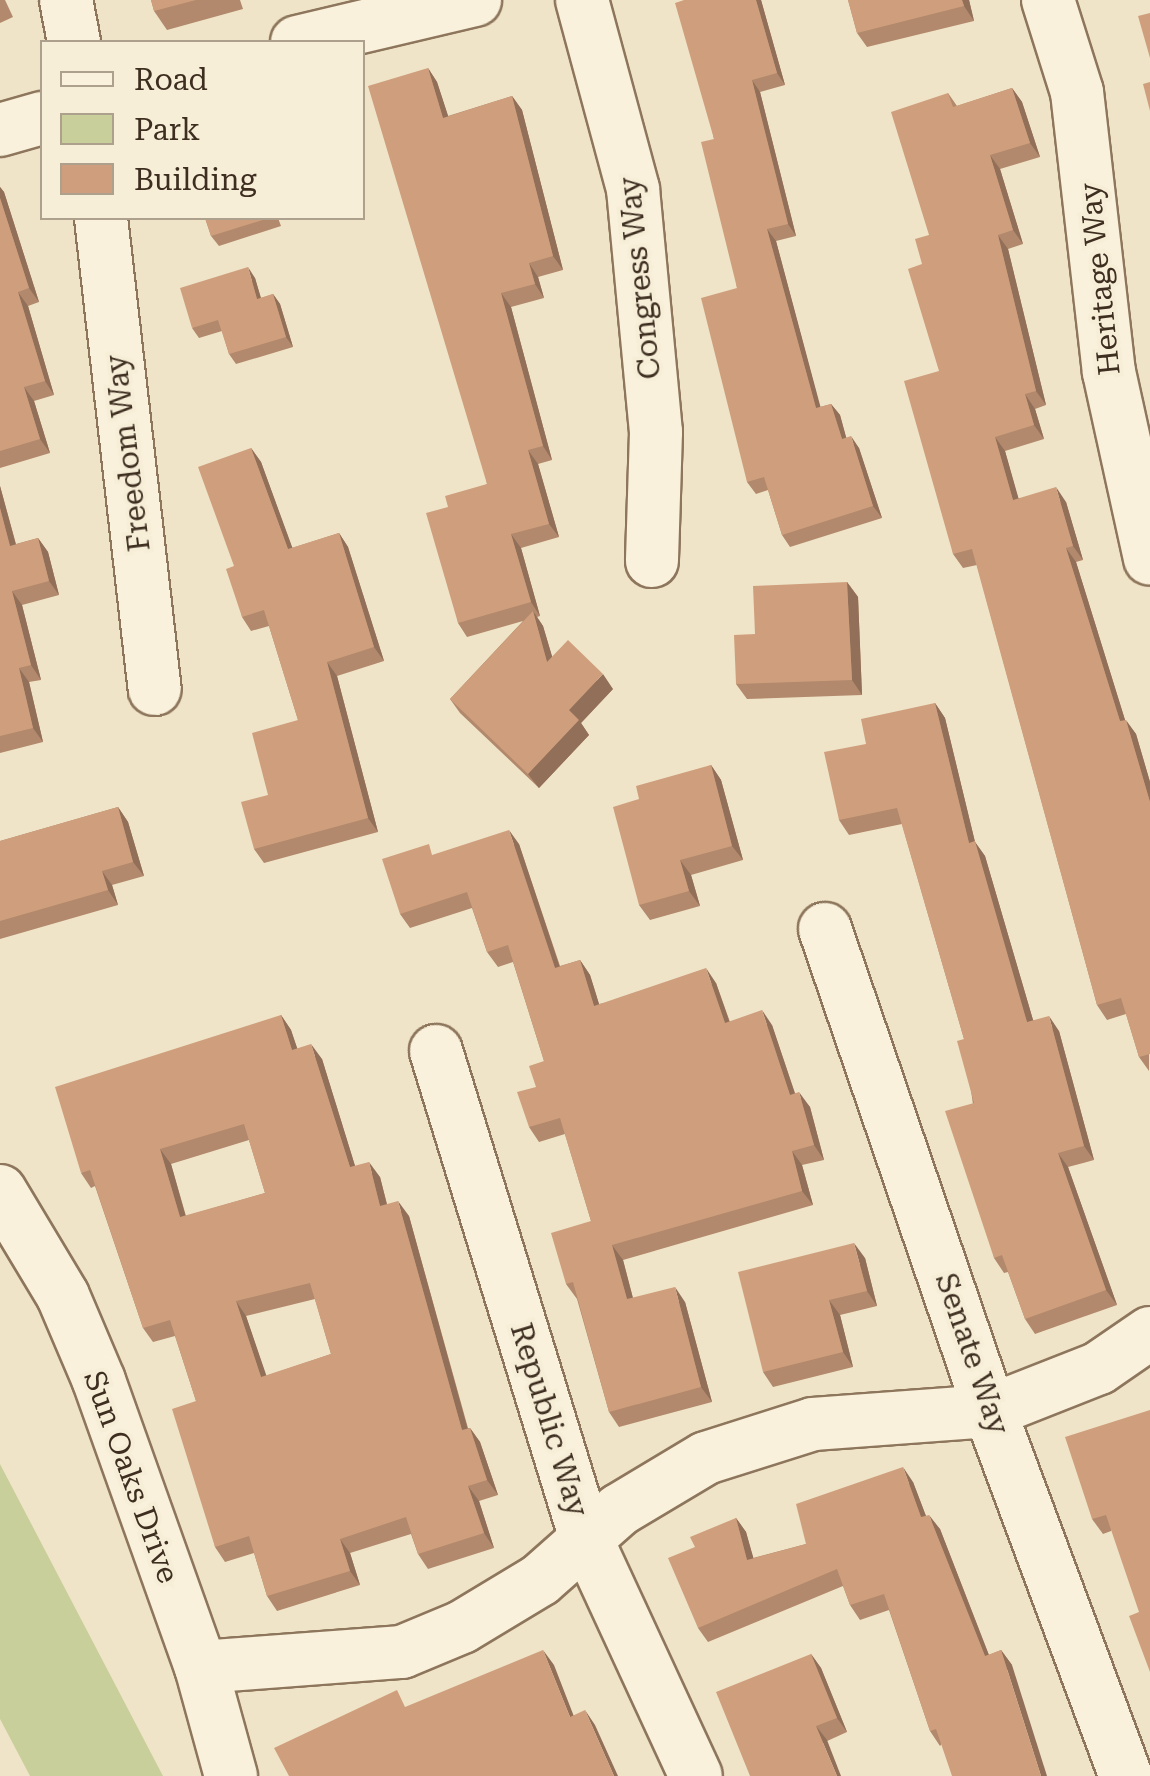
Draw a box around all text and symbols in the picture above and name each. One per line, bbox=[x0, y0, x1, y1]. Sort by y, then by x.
legend bbox=[40, 40, 365, 220]
text: Road bbox=[134, 62, 208, 97]
text: Park bbox=[134, 112, 200, 147]
text: Building bbox=[134, 162, 257, 197]
street label: Congress Way bbox=[611, 175, 669, 381]
street label: Heritage Way bbox=[1072, 181, 1128, 377]
street label: Freedom Way bbox=[98, 353, 158, 553]
street label: Senate Way bbox=[928, 1269, 1016, 1439]
street label: Republic Way bbox=[503, 1319, 595, 1521]
street label: Sun Oaks Drive bbox=[76, 1366, 186, 1588]

